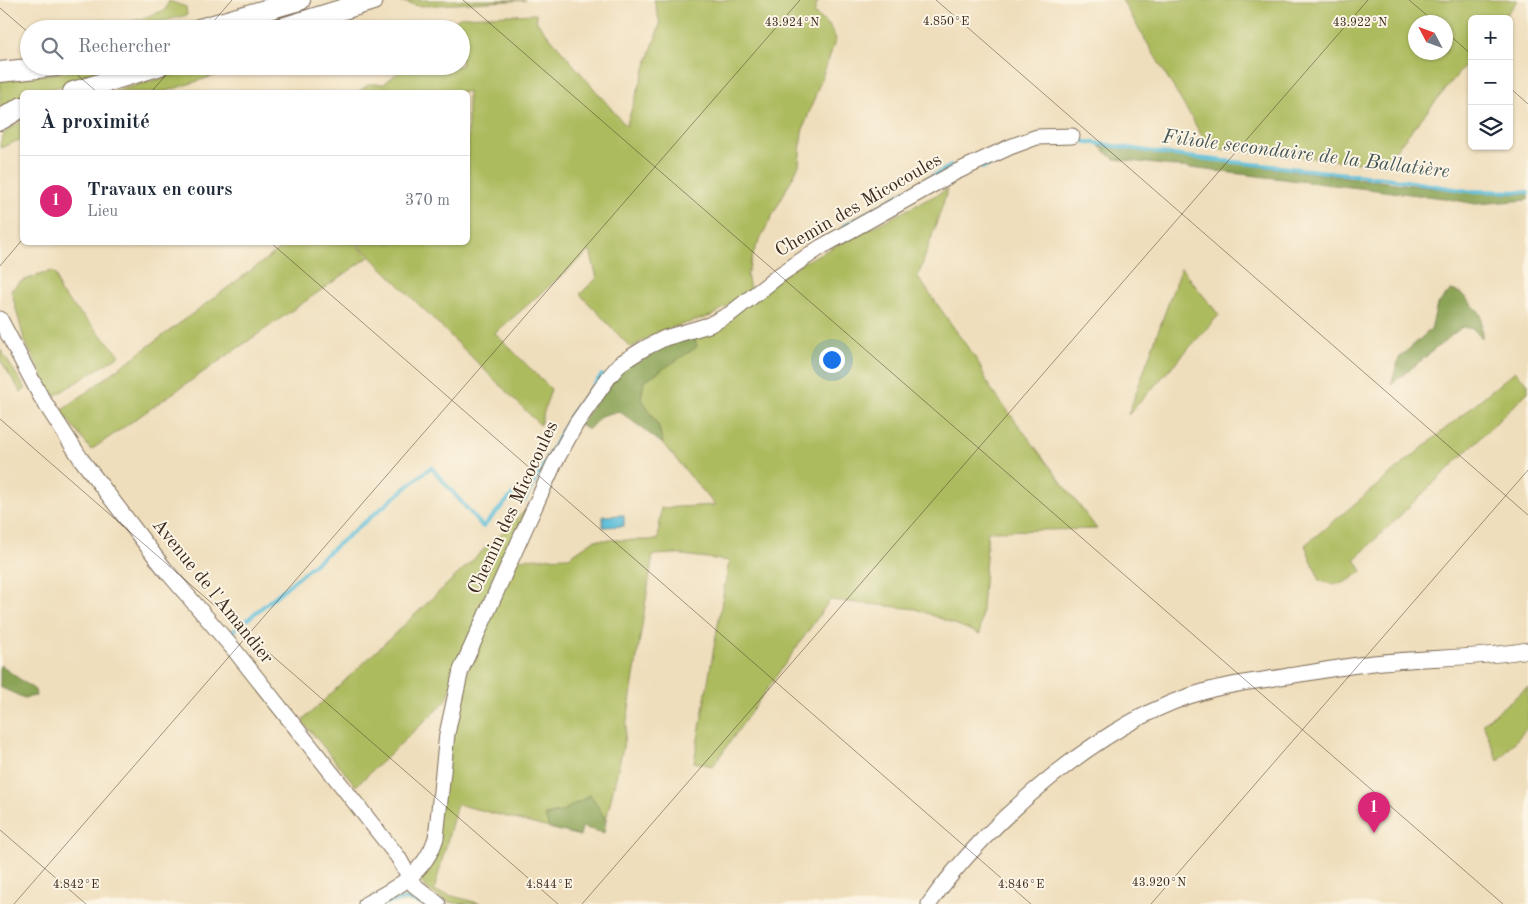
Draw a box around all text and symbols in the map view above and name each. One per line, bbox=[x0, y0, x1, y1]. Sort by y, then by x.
text: 4.850°E bbox=[923, 15, 969, 28]
north arrow bbox=[1408, 15, 1453, 60]
map controls bbox=[1468, 15, 1513, 150]
button: + bbox=[1468, 15, 1513, 60]
text: 43.924°N bbox=[765, 17, 819, 29]
text: 43.922°N bbox=[1333, 17, 1387, 29]
search box bbox=[20, 20, 470, 75]
icon: search bbox=[38, 34, 66, 62]
text: Rechercher bbox=[78, 38, 171, 57]
button: − bbox=[1468, 60, 1513, 105]
button: layers bbox=[1468, 105, 1513, 150]
text: À proximité bbox=[40, 112, 150, 133]
water label: Filiole secondaire de la Ballatière bbox=[1160, 127, 1451, 183]
street label: Chemin des Micocoules bbox=[773, 151, 945, 261]
text: Travaux en cours bbox=[87, 181, 232, 200]
text: 1 bbox=[51, 193, 61, 209]
text: 370 m bbox=[405, 193, 450, 209]
text: Lieu bbox=[87, 204, 118, 220]
your location bbox=[819, 347, 845, 373]
street label: Chemin des Micocoules bbox=[466, 419, 562, 597]
street label: Avenue de l'Amandier bbox=[148, 516, 276, 668]
pin: 1 bbox=[1358, 792, 1390, 833]
text: 43.920°N bbox=[1132, 877, 1186, 889]
text: 4.842°E bbox=[53, 879, 99, 891]
text: 4.844°E bbox=[526, 879, 572, 891]
text: 4.846°E bbox=[998, 879, 1044, 891]

